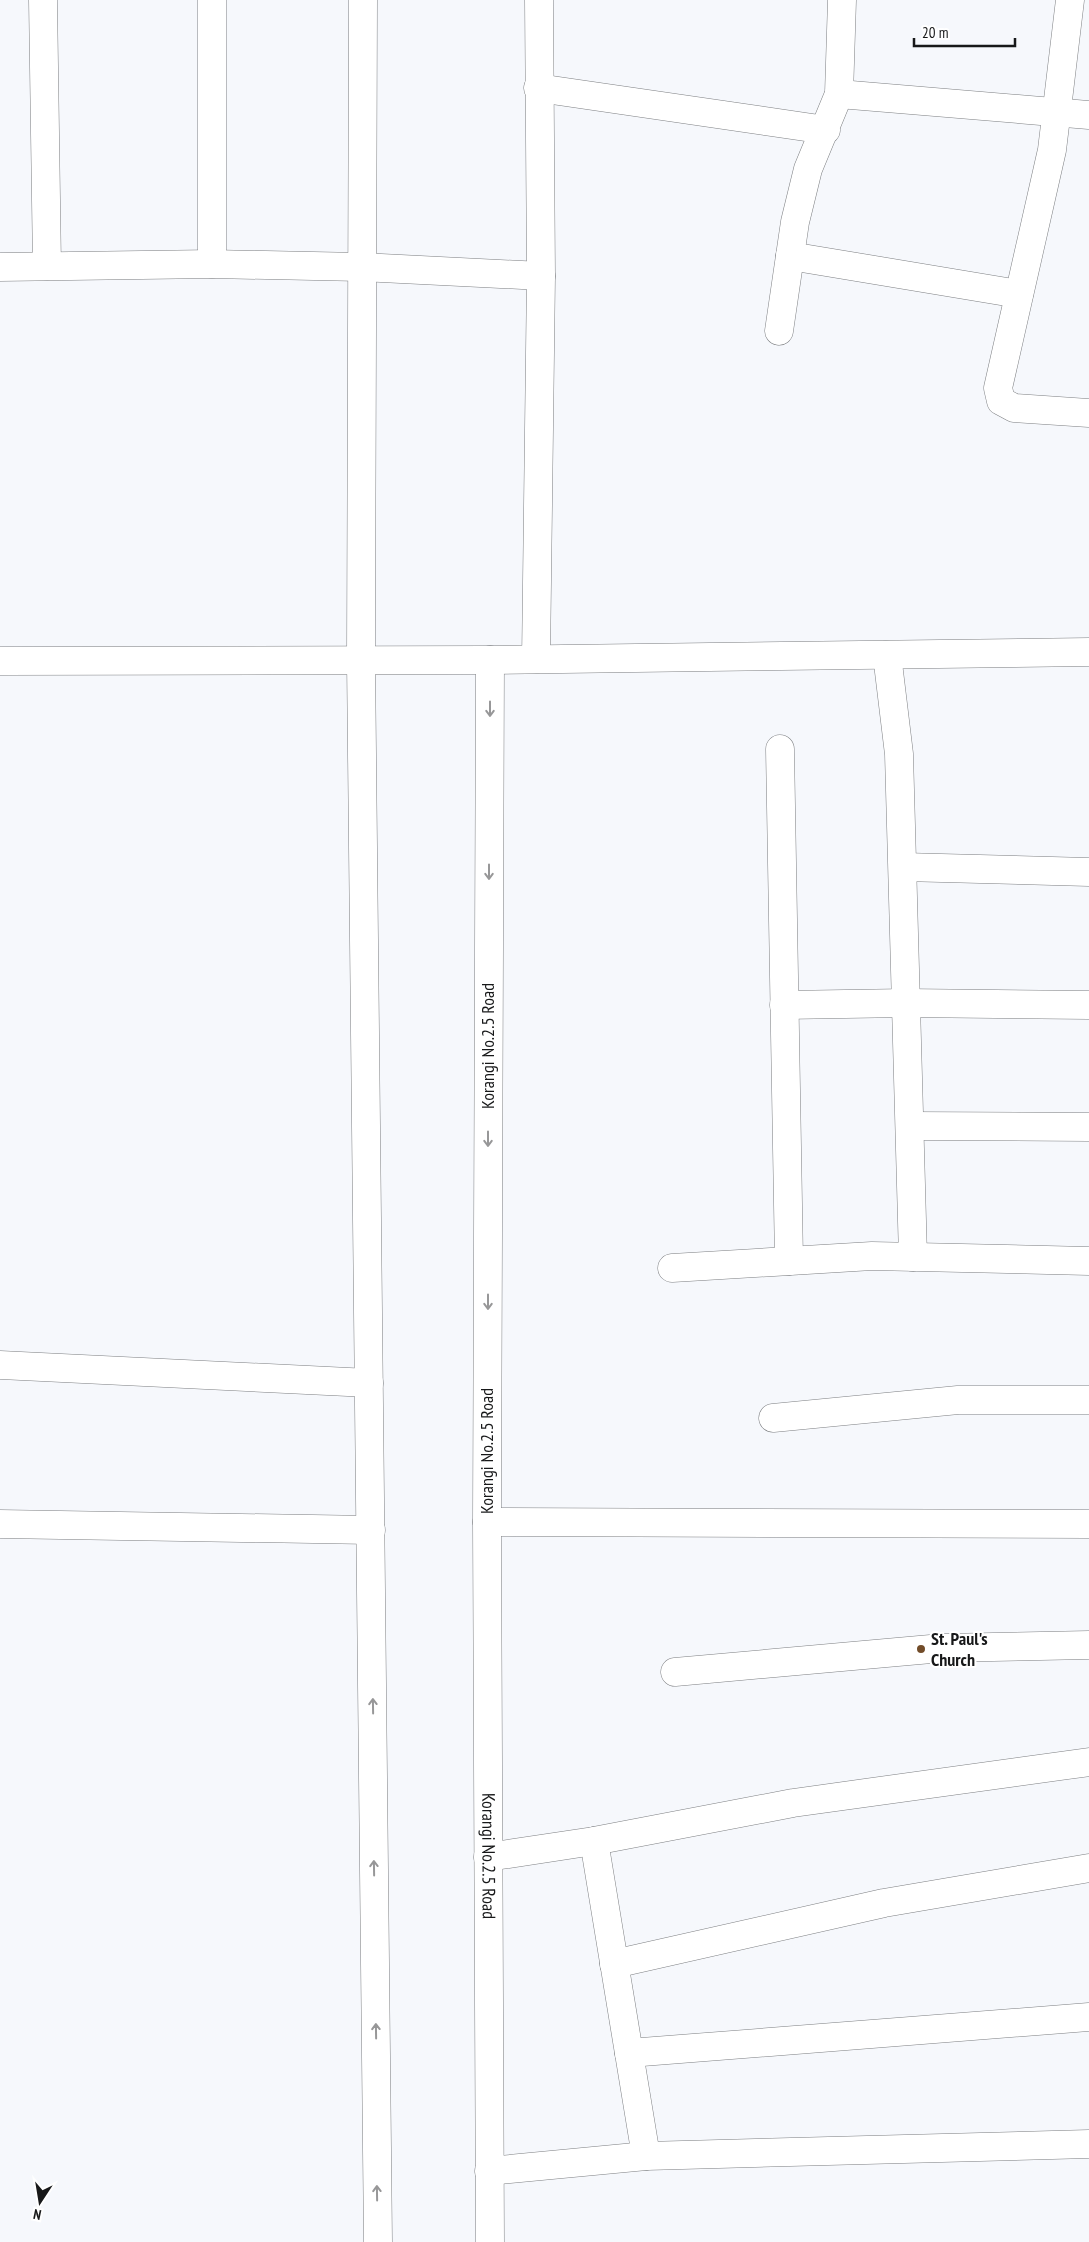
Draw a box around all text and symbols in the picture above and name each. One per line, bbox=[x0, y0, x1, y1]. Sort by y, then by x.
scale bar bbox=[914, 15, 1015, 47]
text: 20 m bbox=[922, 23, 948, 42]
one-way arrow bbox=[485, 700, 495, 717]
one-way arrow bbox=[484, 863, 494, 879]
street label: Korangi No.2.5 Road bbox=[476, 983, 499, 1109]
one-way arrow bbox=[483, 1130, 493, 1147]
one-way arrow bbox=[483, 1293, 493, 1309]
street label: Korangi No.2.5 Road bbox=[475, 1388, 498, 1514]
place label: St. Paul's Church bbox=[931, 1627, 988, 1671]
marker: St. Paul's Church bbox=[915, 1643, 927, 1655]
one-way arrow bbox=[368, 1698, 378, 1714]
street label: Korangi No.2.5 Road bbox=[477, 1793, 501, 1919]
one-way arrow bbox=[369, 1861, 379, 1877]
one-way arrow bbox=[371, 2023, 381, 2040]
north arrow bbox=[15, 2177, 65, 2227]
one-way arrow bbox=[373, 2186, 382, 2202]
text: N bbox=[32, 2205, 43, 2224]

